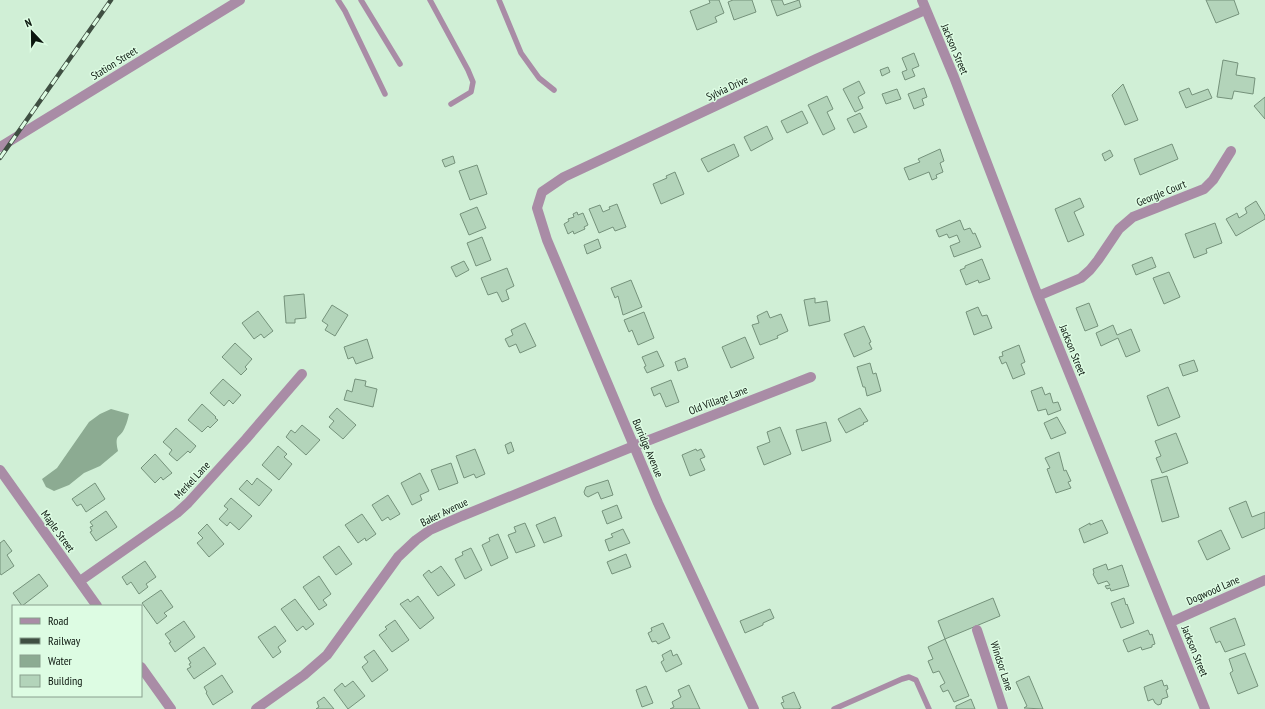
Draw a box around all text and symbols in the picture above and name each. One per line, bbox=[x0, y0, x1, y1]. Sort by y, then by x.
north arrow bbox=[12, 12, 52, 52]
text: N bbox=[23, 15, 34, 30]
street label: Jackson Street bbox=[938, 21, 972, 76]
street label: Station Street bbox=[88, 43, 140, 83]
street label: Sylvia Drive bbox=[704, 72, 751, 104]
street label: Georgie Court bbox=[1134, 177, 1188, 209]
street label: Jackson Street bbox=[1056, 322, 1090, 377]
street label: Old Village Lane bbox=[686, 382, 750, 418]
street label: Burridge Avenue bbox=[629, 417, 667, 480]
street label: Merkel Lane bbox=[171, 458, 213, 502]
street label: Baker Avenue bbox=[418, 494, 470, 530]
street label: Maple Street bbox=[38, 507, 78, 555]
street label: Dogwood Lane bbox=[1184, 572, 1242, 608]
legend bbox=[12, 605, 142, 697]
text: Road bbox=[48, 613, 68, 628]
street label: Jackson Street bbox=[1178, 623, 1212, 678]
text: Railway bbox=[48, 633, 81, 648]
street label: Windsor Lane bbox=[987, 639, 1017, 693]
text: Water bbox=[48, 653, 73, 668]
text: Building bbox=[48, 673, 83, 688]

